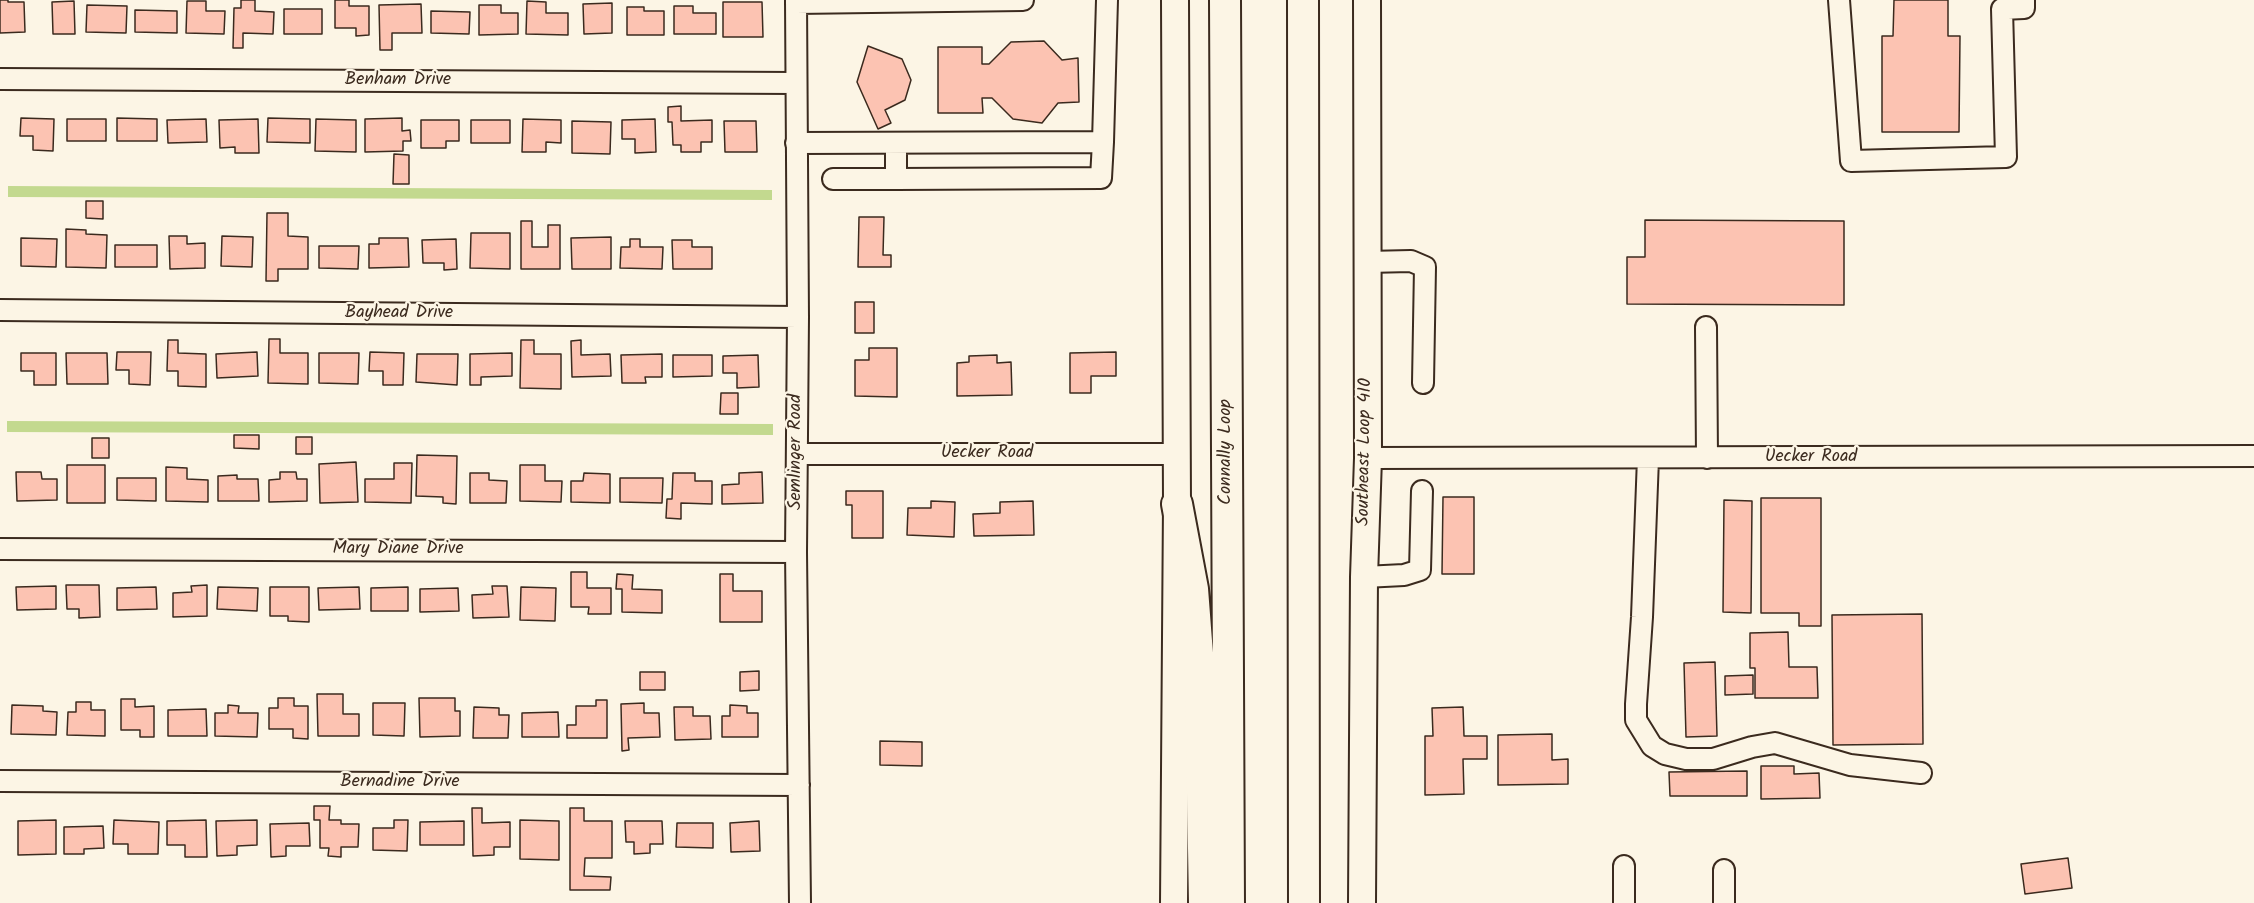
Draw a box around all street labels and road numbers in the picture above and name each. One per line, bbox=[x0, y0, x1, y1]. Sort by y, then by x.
street label: Benham Drive bbox=[345, 70, 451, 92]
street label: Bayhead Drive bbox=[345, 303, 453, 325]
street label: Southeast Loop 410 bbox=[1354, 378, 1378, 526]
street label: Semlinger Road bbox=[786, 394, 808, 510]
street label: Connally Loop bbox=[1216, 399, 1238, 505]
street label: Uecker Road bbox=[941, 443, 1033, 465]
street label: Uecker Road bbox=[1765, 447, 1857, 469]
street label: Mary Diane Drive bbox=[332, 539, 464, 561]
street label: Bernadine Drive bbox=[340, 772, 460, 794]

